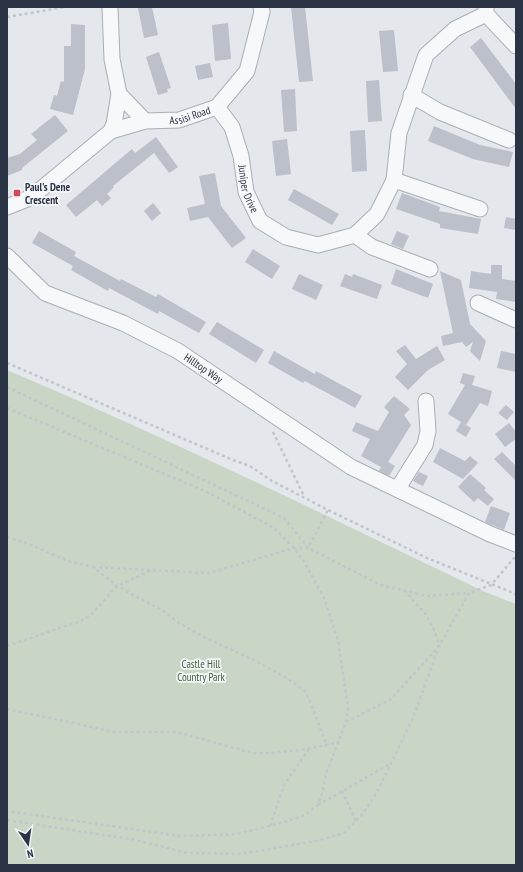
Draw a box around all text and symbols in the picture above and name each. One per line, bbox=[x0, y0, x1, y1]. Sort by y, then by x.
street label: Assisi Road bbox=[169, 103, 212, 127]
street label: Juniper Drive bbox=[235, 163, 262, 215]
place label: Paul's Dene Crescent bbox=[25, 180, 70, 207]
marker: Paul's Dene Crescent bbox=[12, 188, 22, 198]
street label: Hilltop Way bbox=[181, 350, 226, 387]
park label: Castle Hill Country Park bbox=[177, 657, 226, 684]
north arrow bbox=[8, 824, 48, 864]
text: N bbox=[26, 846, 35, 861]

